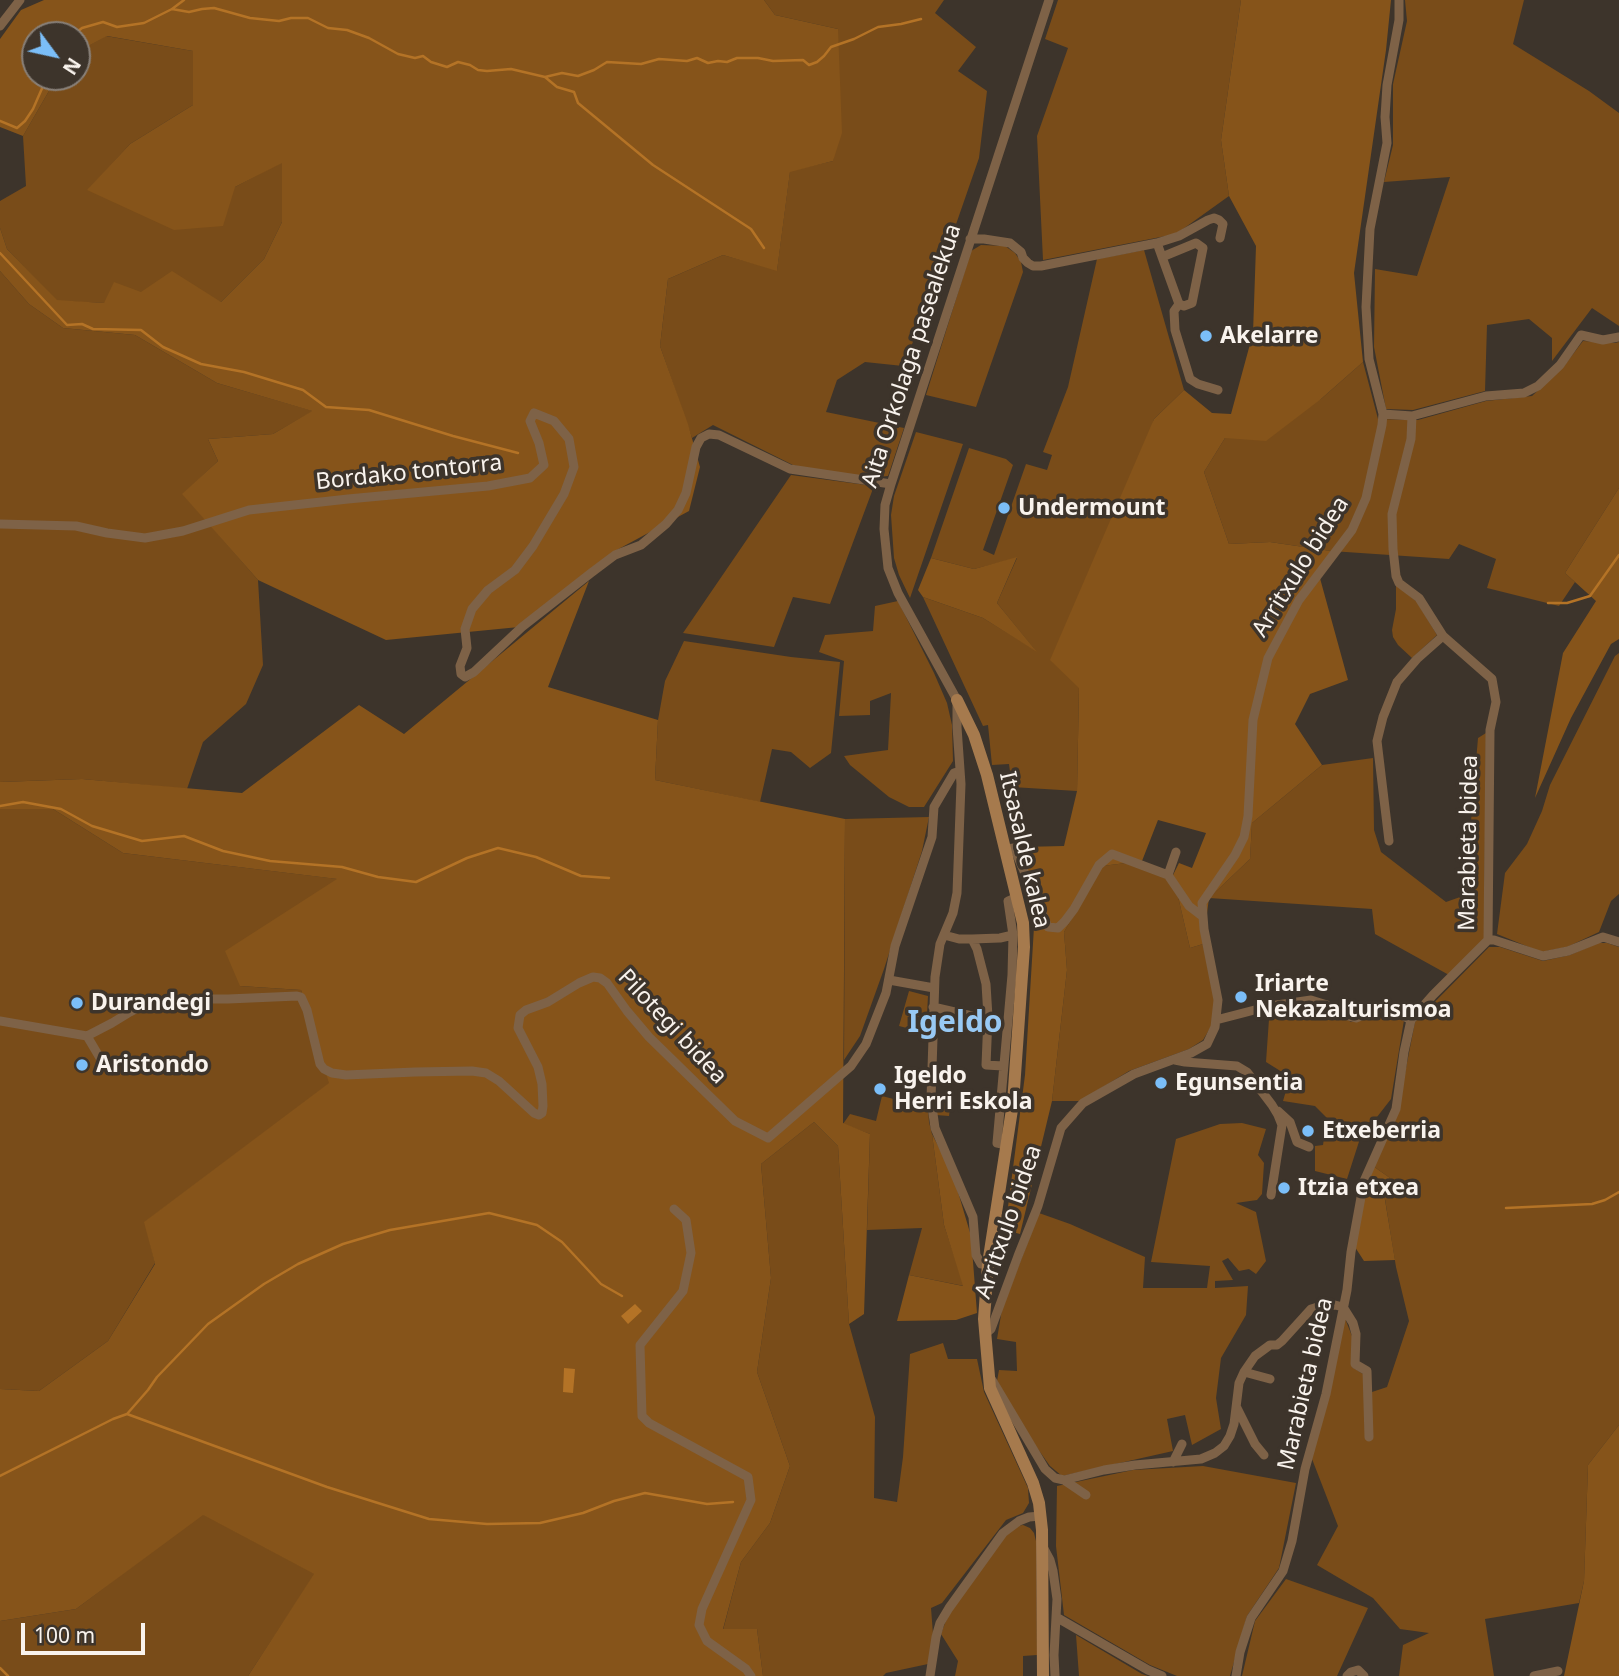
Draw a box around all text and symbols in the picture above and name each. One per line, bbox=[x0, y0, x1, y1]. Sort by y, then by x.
north arrow bbox=[21, 21, 91, 91]
text: N bbox=[57, 53, 87, 80]
street label: Aita Orkolaga pasealekua bbox=[856, 221, 968, 491]
place label: Akelarre bbox=[1220, 322, 1318, 350]
marker: Akelarre bbox=[1198, 328, 1214, 344]
street label: Bordako tontorra bbox=[314, 449, 504, 497]
street label: Arritxulo bidea bbox=[1247, 492, 1355, 642]
place label: Undermount bbox=[1018, 494, 1166, 522]
marker: Undermount bbox=[996, 500, 1012, 516]
street label: Marabieta bidea bbox=[1454, 755, 1484, 931]
street label: Itsasalde kalea bbox=[993, 769, 1055, 931]
street label: Pilotegi bidea bbox=[612, 964, 732, 1090]
place label: Iriarte Nekazalturismoa bbox=[1255, 970, 1452, 1024]
place label: Durandegi bbox=[91, 989, 211, 1017]
marker: Iriarte Nekazalturismoa bbox=[1233, 989, 1249, 1005]
marker: Durandegi bbox=[69, 995, 85, 1011]
district label: Igeldo bbox=[907, 1005, 1003, 1041]
place label: Aristondo bbox=[96, 1051, 209, 1079]
marker: Aristondo bbox=[74, 1057, 90, 1073]
place label: Igeldo Herri Eskola bbox=[894, 1062, 1032, 1116]
place label: Egunsentia bbox=[1175, 1069, 1303, 1097]
marker: Egunsentia bbox=[1153, 1075, 1169, 1091]
marker: Igeldo Herri Eskola bbox=[872, 1081, 888, 1097]
place label: Etxeberria bbox=[1322, 1117, 1441, 1145]
marker: Etxeberria bbox=[1300, 1123, 1316, 1139]
street label: Arritxulo bidea bbox=[970, 1142, 1048, 1302]
place label: Itzia etxea bbox=[1298, 1174, 1419, 1202]
marker: Itzia etxea bbox=[1276, 1180, 1292, 1196]
street label: Marabieta bidea bbox=[1273, 1295, 1339, 1473]
scale bar bbox=[24, 1610, 149, 1654]
text: 100 m bbox=[34, 1621, 95, 1649]

